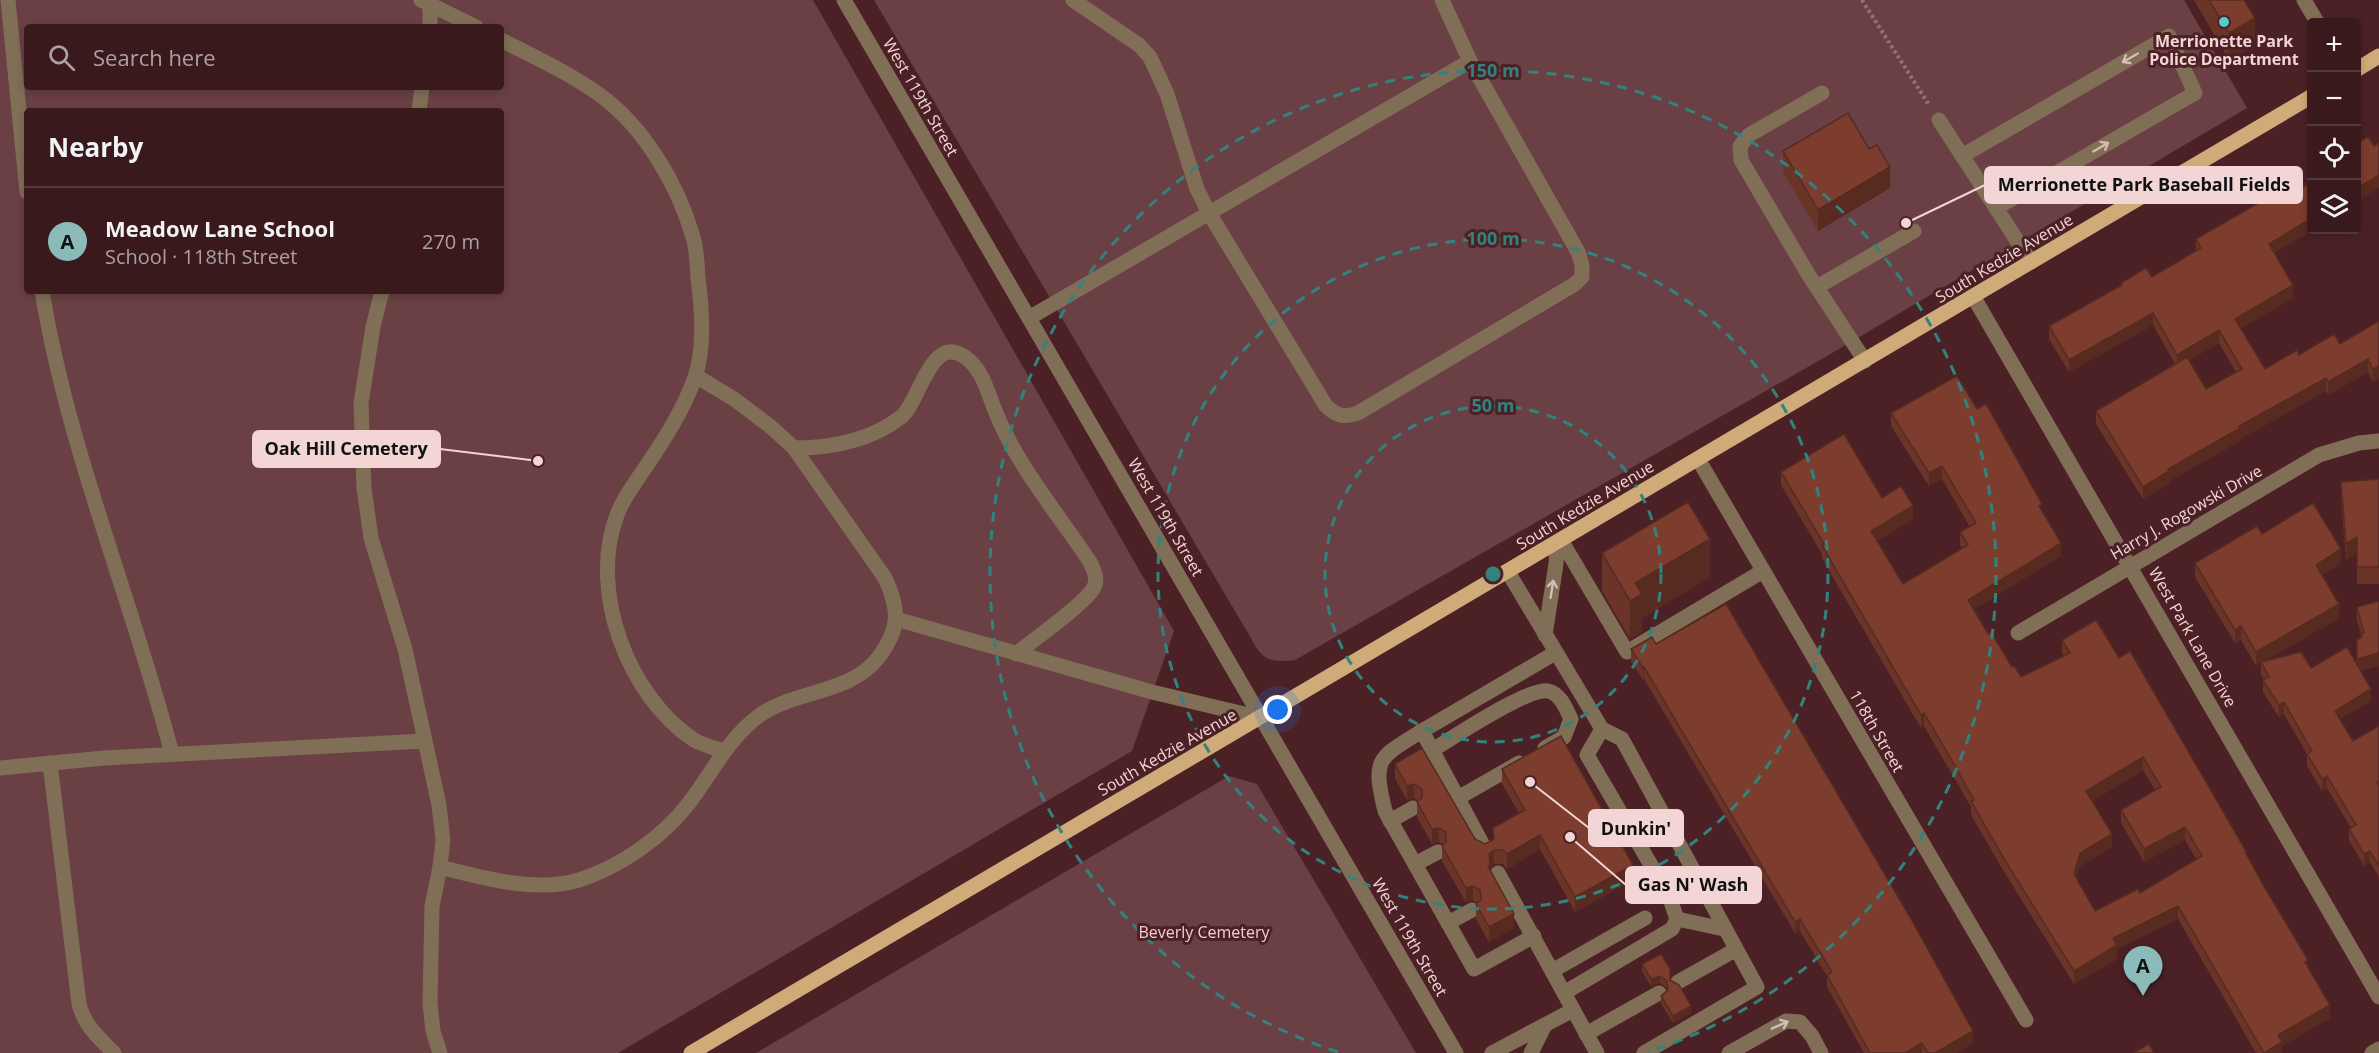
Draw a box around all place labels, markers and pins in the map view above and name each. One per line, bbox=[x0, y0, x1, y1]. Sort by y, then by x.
marker: Merrionette Park Police Department bbox=[2217, 15, 2231, 29]
place label: Merrionette Park Police Department bbox=[2149, 30, 2299, 70]
callout: Merrionette Park Baseball Fields bbox=[1985, 167, 2302, 203]
callout: Oak Hill Cemetery bbox=[253, 431, 440, 467]
centre of rings bbox=[1483, 564, 1503, 584]
callout: Dunkin' bbox=[1589, 810, 1683, 846]
callout: Gas N' Wash bbox=[1626, 867, 1761, 903]
pin: A bbox=[2124, 946, 2162, 996]

